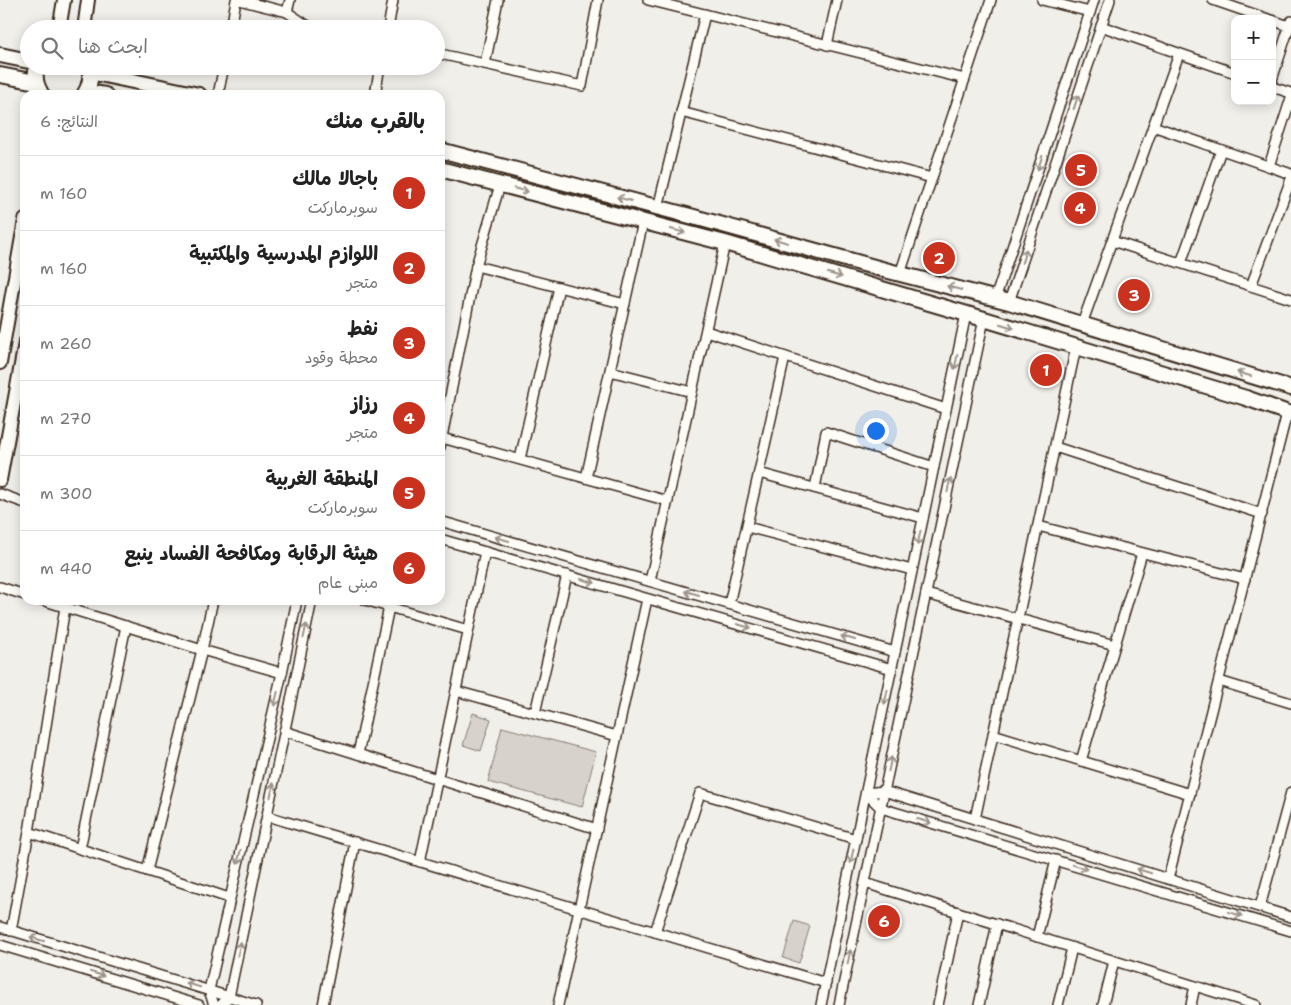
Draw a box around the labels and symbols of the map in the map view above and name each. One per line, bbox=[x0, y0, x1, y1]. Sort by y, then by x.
one-way arrow bbox=[1072, 95, 1081, 110]
pin: 5 bbox=[1065, 151, 1097, 189]
one-way arrow bbox=[1035, 154, 1044, 170]
one-way arrow bbox=[512, 186, 528, 196]
pin: 4 bbox=[1064, 189, 1096, 227]
one-way arrow bbox=[616, 193, 632, 203]
one-way arrow bbox=[670, 227, 686, 236]
one-way arrow bbox=[773, 236, 789, 246]
pin: 2 bbox=[923, 239, 955, 277]
one-way arrow bbox=[1020, 248, 1030, 264]
one-way arrow bbox=[826, 271, 842, 281]
pin: 3 bbox=[1118, 276, 1150, 314]
one-way arrow bbox=[947, 283, 963, 292]
one-way arrow bbox=[999, 322, 1015, 332]
pin: 1 bbox=[1030, 351, 1062, 389]
one-way arrow bbox=[951, 353, 960, 369]
one-way arrow bbox=[1237, 368, 1253, 378]
your location bbox=[863, 418, 889, 444]
one-way arrow bbox=[945, 478, 954, 494]
one-way arrow bbox=[914, 529, 923, 545]
one-way arrow bbox=[495, 533, 511, 543]
one-way arrow bbox=[579, 577, 595, 587]
one-way arrow bbox=[685, 588, 701, 598]
one-way arrow bbox=[736, 622, 752, 632]
one-way arrow bbox=[301, 623, 310, 639]
one-way arrow bbox=[841, 633, 857, 643]
one-way arrow bbox=[881, 688, 890, 704]
one-way arrow bbox=[270, 691, 280, 707]
one-way arrow bbox=[886, 756, 895, 772]
one-way arrow bbox=[268, 782, 277, 798]
one-way arrow bbox=[916, 816, 932, 826]
one-way arrow bbox=[847, 847, 857, 863]
one-way arrow bbox=[234, 849, 243, 865]
one-way arrow bbox=[1071, 863, 1087, 873]
one-way arrow bbox=[1136, 866, 1152, 876]
pin: 6 bbox=[868, 902, 900, 940]
one-way arrow bbox=[1227, 910, 1243, 920]
one-way arrow bbox=[29, 933, 45, 943]
one-way arrow bbox=[235, 941, 245, 957]
one-way arrow bbox=[845, 950, 854, 966]
one-way arrow bbox=[89, 970, 105, 980]
one-way arrow bbox=[185, 980, 201, 990]

